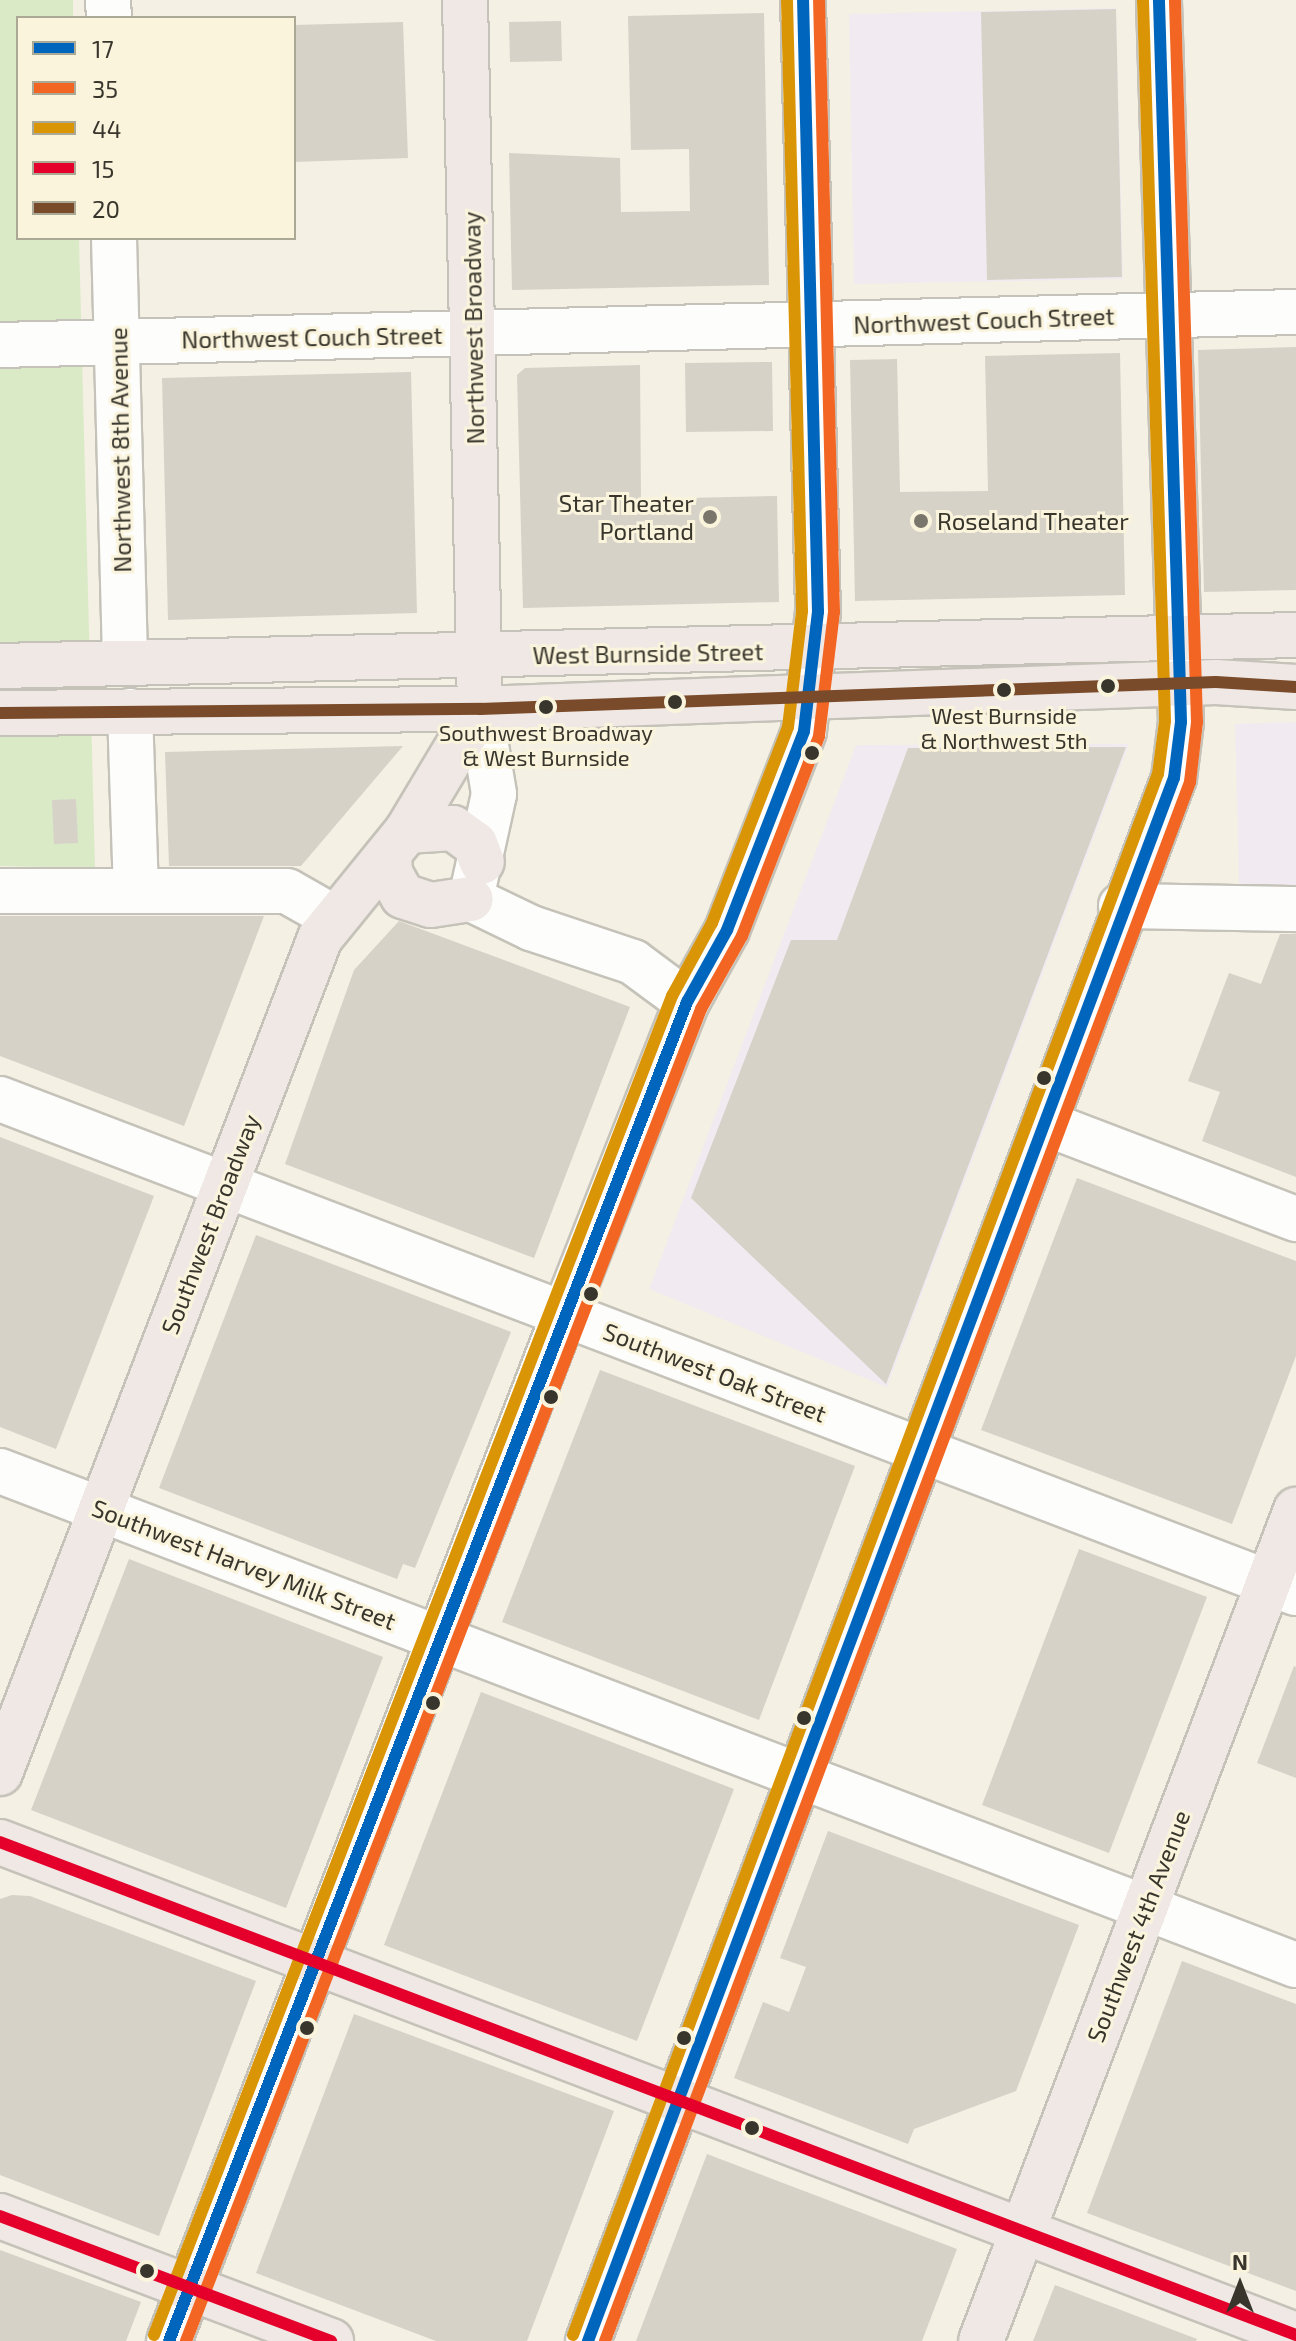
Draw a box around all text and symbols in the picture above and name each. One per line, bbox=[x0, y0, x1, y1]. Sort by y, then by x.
legend bbox=[16, 16, 296, 240]
text: 17 bbox=[92, 34, 114, 63]
text: 35 bbox=[92, 74, 118, 103]
text: 44 bbox=[92, 114, 122, 143]
text: 15 bbox=[92, 154, 114, 183]
text: 20 bbox=[92, 194, 120, 223]
street label: Northwest Broadway bbox=[457, 211, 489, 445]
street label: Northwest Couch Street bbox=[853, 301, 1115, 339]
street label: Northwest Couch Street bbox=[181, 320, 443, 354]
street label: Northwest 8th Avenue bbox=[103, 327, 137, 573]
place label: Star Theater Portland bbox=[558, 489, 694, 545]
place label: Roseland Theater bbox=[937, 507, 1129, 535]
marker: Star Theater Portland bbox=[701, 508, 719, 526]
marker: Roseland Theater bbox=[912, 512, 930, 530]
street label: West Burnside Street bbox=[532, 637, 764, 669]
unlabelled marker bbox=[1100, 678, 1116, 694]
marker: West Burnside & Northwest 5th bbox=[996, 682, 1012, 698]
unlabelled marker bbox=[667, 694, 683, 710]
marker: Southwest Broadway & West Burnside bbox=[538, 699, 554, 715]
place label: West Burnside & Northwest 5th bbox=[920, 702, 1088, 754]
place label: Southwest Broadway & West Burnside bbox=[439, 719, 653, 770]
unlabelled marker bbox=[804, 745, 820, 761]
unlabelled marker bbox=[1036, 1070, 1052, 1086]
street label: Southwest Broadway bbox=[155, 1110, 265, 1338]
unlabelled marker bbox=[583, 1286, 599, 1302]
street label: Southwest Oak Street bbox=[599, 1316, 831, 1428]
unlabelled marker bbox=[543, 1389, 559, 1405]
street label: Southwest Harvey Milk Street bbox=[88, 1493, 400, 1635]
unlabelled marker bbox=[425, 1695, 441, 1711]
unlabelled marker bbox=[796, 1710, 812, 1726]
street label: Southwest 4th Avenue bbox=[1080, 1806, 1196, 2046]
unlabelled marker bbox=[299, 2020, 315, 2036]
unlabelled marker bbox=[676, 2030, 692, 2046]
unlabelled marker bbox=[744, 2120, 760, 2136]
north arrow bbox=[1200, 2245, 1280, 2325]
text: N bbox=[1232, 2248, 1248, 2274]
unlabelled marker bbox=[139, 2263, 155, 2279]

